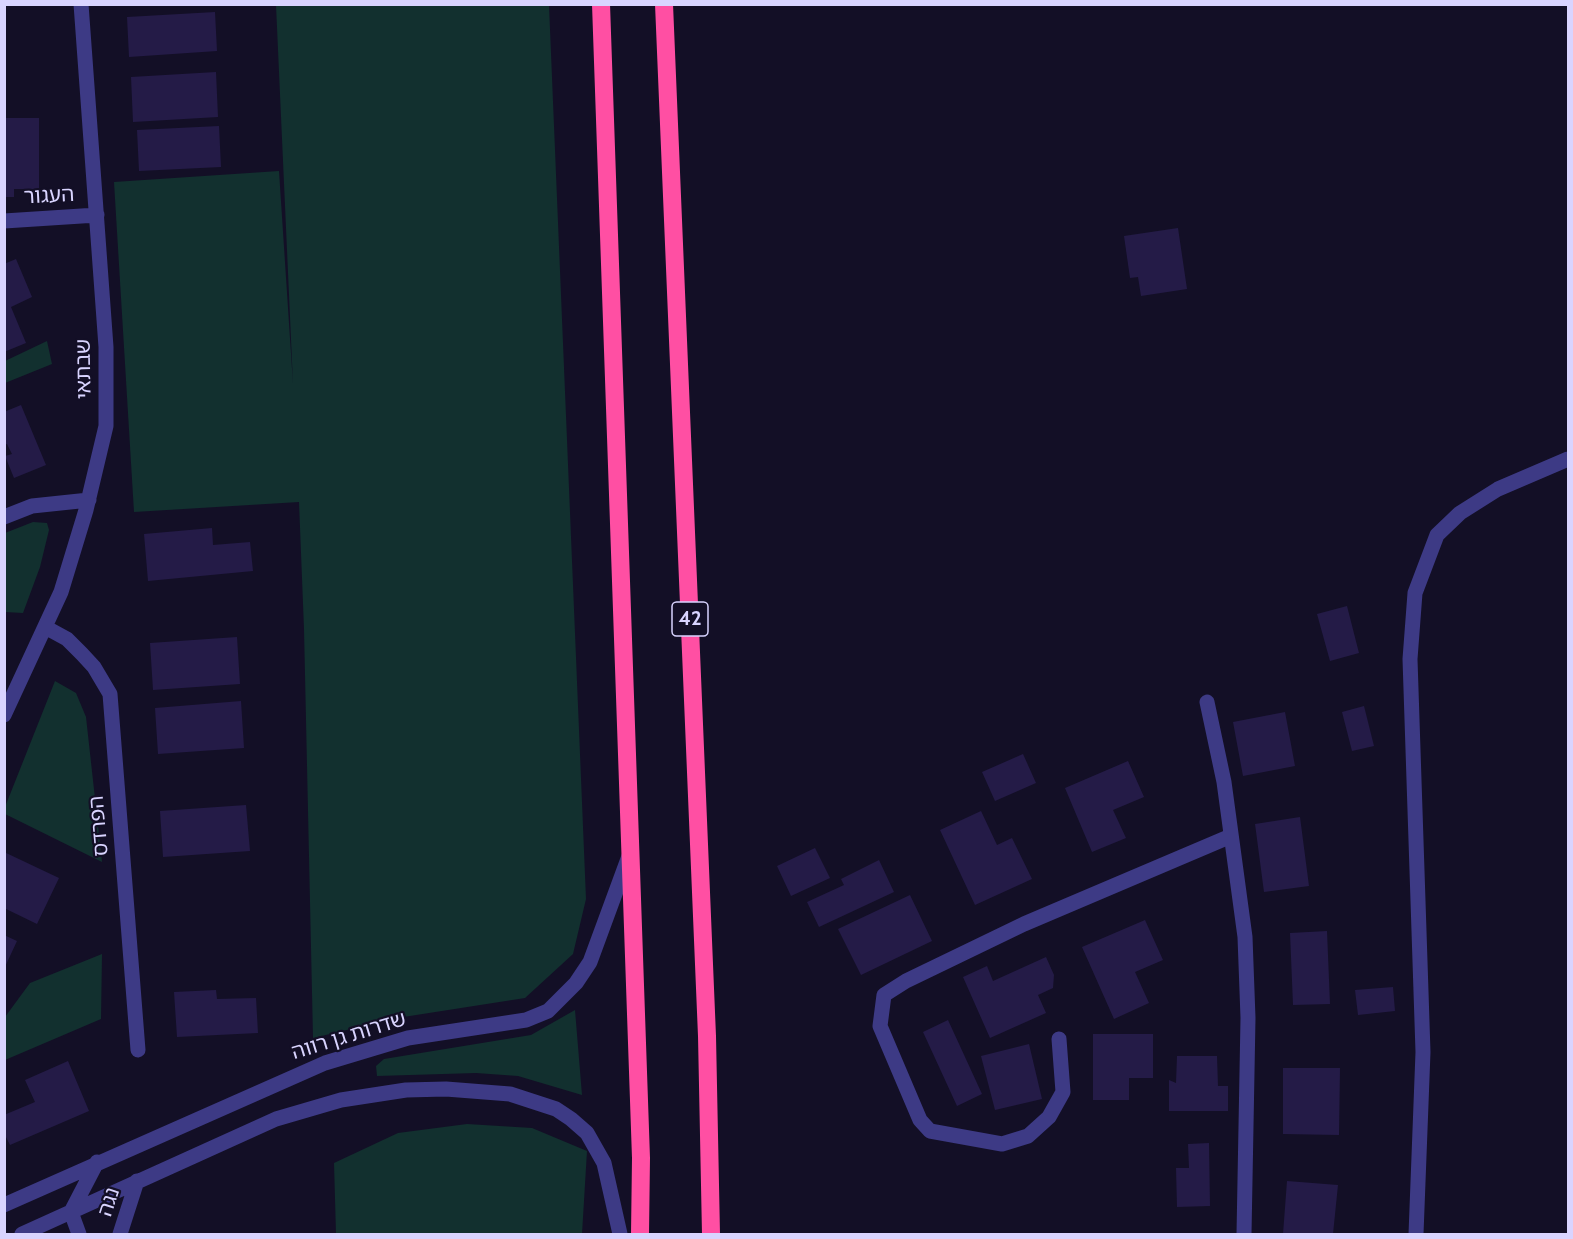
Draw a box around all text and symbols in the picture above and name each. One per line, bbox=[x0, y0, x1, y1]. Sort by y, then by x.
street label: העגור bbox=[23, 182, 75, 210]
street label: שבתאי bbox=[71, 339, 97, 399]
road number: 42 bbox=[672, 602, 708, 636]
street label: הפרדס bbox=[84, 795, 114, 857]
street label: שדרות גן רווה bbox=[289, 1007, 409, 1065]
street label: נגה bbox=[93, 1184, 125, 1220]

